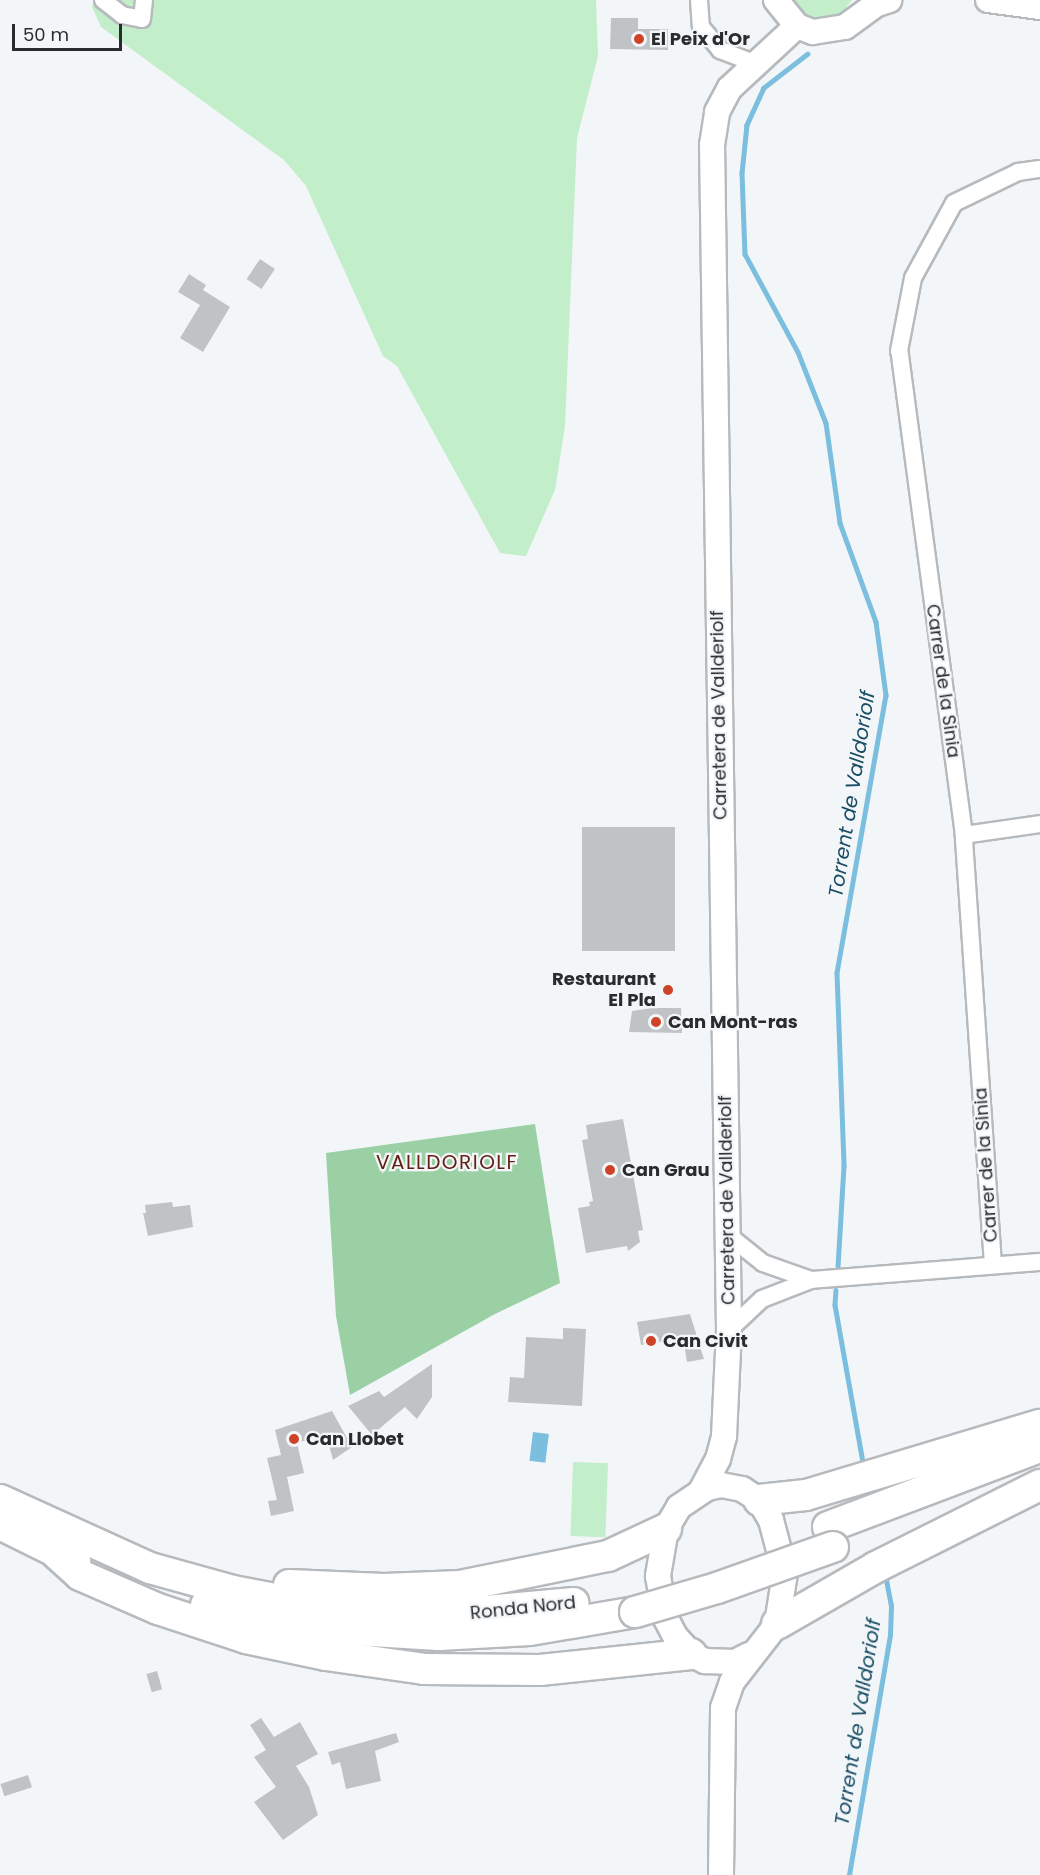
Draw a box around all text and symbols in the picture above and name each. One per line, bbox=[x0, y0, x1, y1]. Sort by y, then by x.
scale bar bbox=[15, 12, 124, 50]
text: 50 m bbox=[23, 22, 69, 47]
place label: El Peix d'Or bbox=[651, 28, 750, 50]
marker: El Peix d'Or bbox=[632, 32, 646, 46]
street label: Carrer de la Sinia bbox=[922, 603, 964, 759]
street label: Carretera de Vallderiolf bbox=[706, 610, 732, 820]
water label: Torrent de Valldoriolf bbox=[824, 689, 880, 899]
place label: Restaurant El Pla bbox=[552, 969, 656, 1012]
marker: Restaurant El Pla bbox=[661, 983, 675, 997]
place label: Can Mont-ras bbox=[668, 1011, 798, 1033]
marker: Can Mont-ras bbox=[649, 1015, 663, 1029]
street label: Carrer de la Sinia bbox=[970, 1087, 1002, 1243]
street label: Carretera de Vallderiolf bbox=[714, 1095, 740, 1305]
district label: VALLDORIOLF bbox=[376, 1150, 518, 1174]
place label: Can Grau bbox=[622, 1159, 710, 1181]
marker: Can Grau bbox=[603, 1163, 617, 1177]
place label: Can Civit bbox=[663, 1330, 748, 1352]
marker: Can Civit bbox=[644, 1334, 658, 1348]
place label: Can Llobet bbox=[306, 1428, 404, 1450]
marker: Can Llobet bbox=[287, 1432, 301, 1446]
street label: Ronda Nord bbox=[469, 1592, 577, 1624]
water label: Torrent de Valldoriolf bbox=[830, 1617, 886, 1827]

